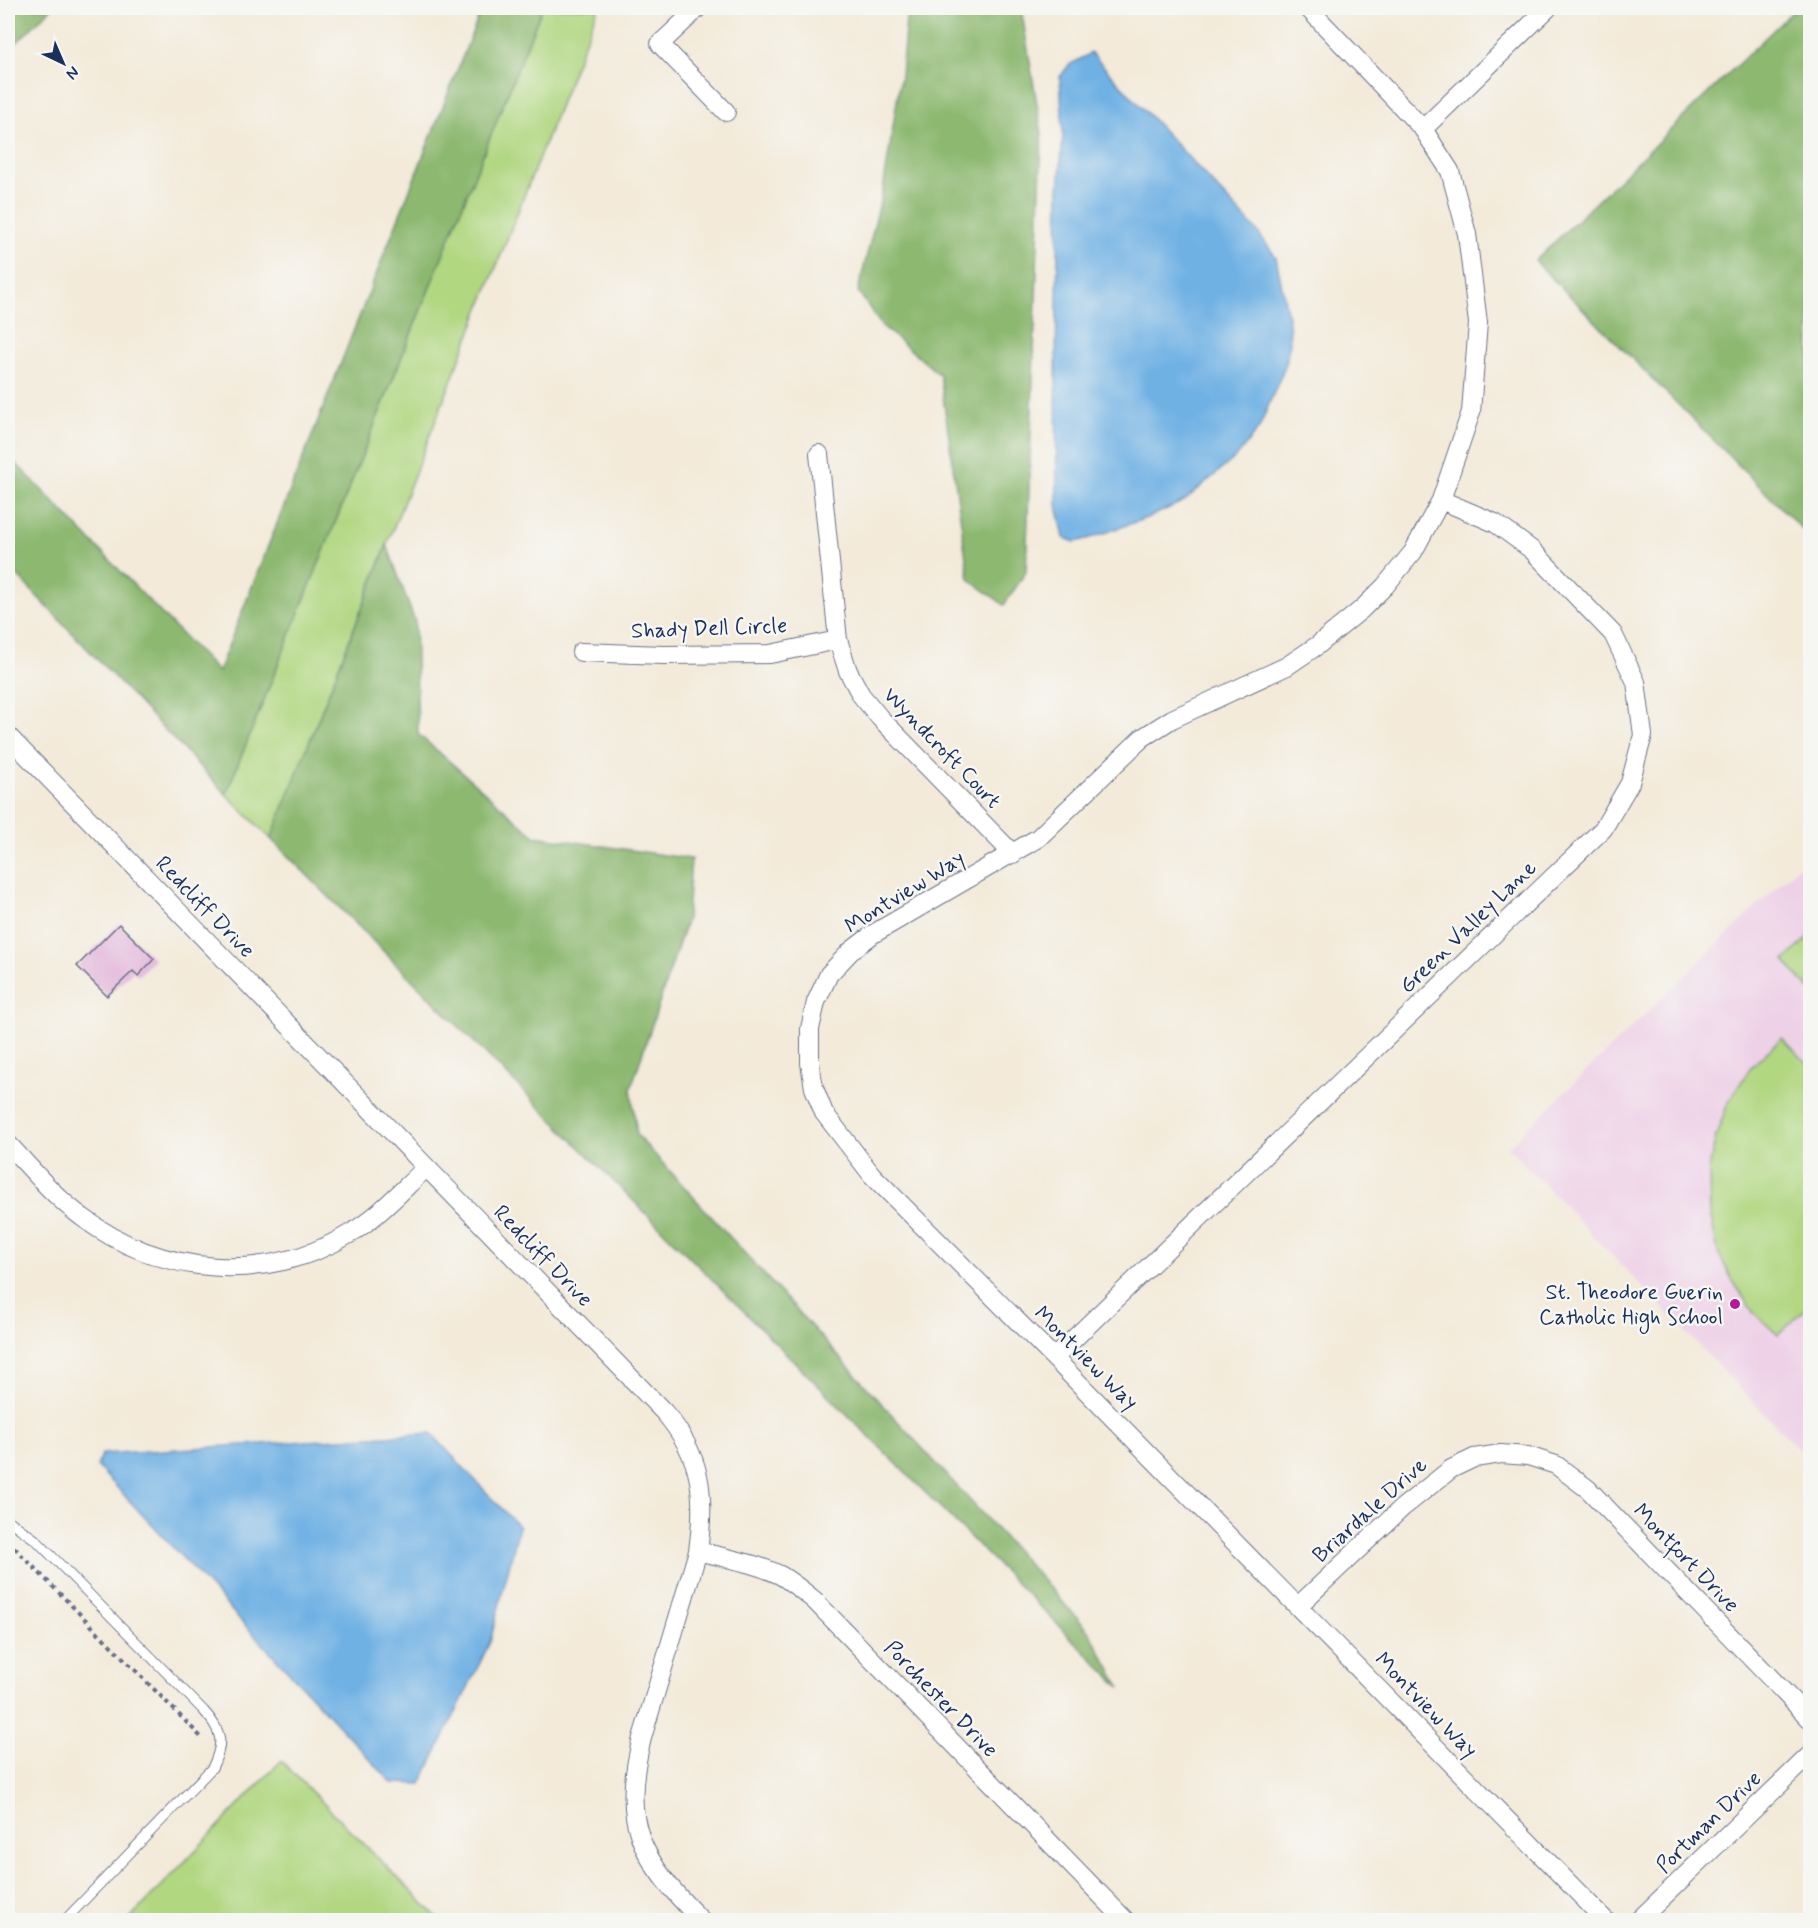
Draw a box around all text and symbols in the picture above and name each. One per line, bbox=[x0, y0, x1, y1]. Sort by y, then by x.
north arrow bbox=[33, 33, 93, 93]
text: N bbox=[61, 61, 84, 84]
street label: Shady Dell Circle bbox=[631, 612, 788, 646]
street label: Wyndcroft Court bbox=[877, 682, 1007, 815]
street label: Montview Way bbox=[840, 845, 970, 941]
street label: Redcliff Drive bbox=[149, 850, 260, 964]
street label: Green Valley Lane bbox=[1394, 855, 1543, 1000]
street label: Redcliff Drive bbox=[487, 1199, 598, 1313]
place label: St. Theodore Guerin Catholic High School bbox=[1539, 1279, 1723, 1335]
marker: St. Theodore Guerin Catholic High School bbox=[1728, 1297, 1742, 1311]
street label: Montview Way bbox=[1027, 1300, 1144, 1417]
street label: Briardale Drive bbox=[1307, 1452, 1434, 1569]
street label: Montfort Drive bbox=[1625, 1498, 1745, 1620]
street label: Porchester Drive bbox=[878, 1635, 1004, 1764]
street label: Montview Way bbox=[1368, 1647, 1483, 1764]
street label: Portman Drive bbox=[1651, 1765, 1768, 1880]

